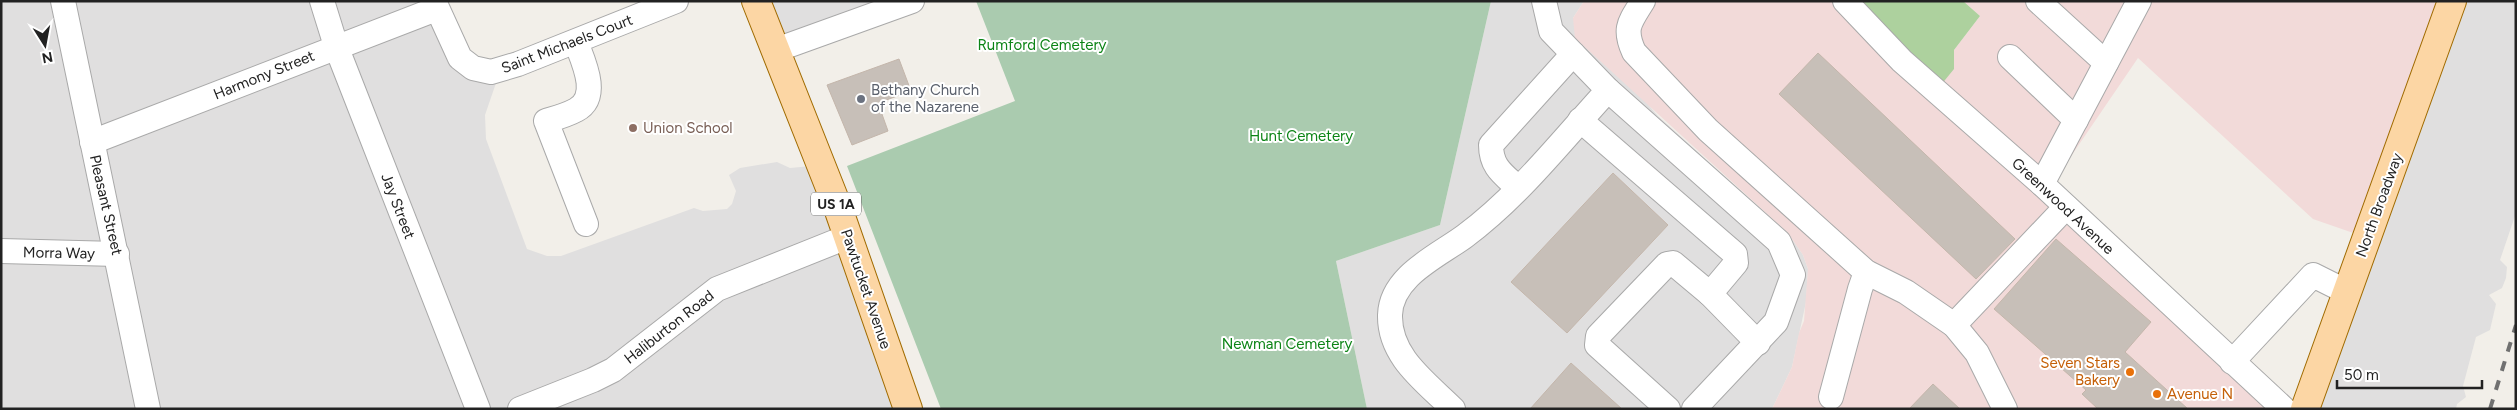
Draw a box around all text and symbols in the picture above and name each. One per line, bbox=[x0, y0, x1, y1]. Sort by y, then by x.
street label: Saint Michaels Court bbox=[499, 11, 636, 77]
north arrow bbox=[20, 20, 70, 70]
park label: Rumford Cemetery bbox=[977, 36, 1107, 54]
street label: Harmony Street bbox=[211, 46, 317, 103]
text: N bbox=[40, 48, 54, 67]
place label: Bethany Church of the Nazarene bbox=[871, 81, 979, 116]
marker: Bethany Church of the Nazarene bbox=[855, 93, 867, 105]
place label: Union School bbox=[643, 119, 733, 137]
marker: Union School bbox=[627, 122, 639, 134]
park label: Hunt Cemetery bbox=[1249, 127, 1353, 145]
street label: North Broadway bbox=[2352, 150, 2406, 260]
street label: Pleasant Street bbox=[86, 153, 126, 257]
street label: Greenwood Avenue bbox=[2008, 154, 2118, 258]
street label: Jay Street bbox=[377, 171, 419, 242]
road number: US 1A bbox=[811, 192, 861, 215]
street label: Pawtucket Avenue bbox=[837, 227, 895, 351]
street label: Morra Way bbox=[23, 243, 95, 263]
street label: Haliburton Road bbox=[621, 286, 717, 368]
park label: Newman Cemetery bbox=[1222, 335, 1352, 353]
place label: Seven Stars Bakery bbox=[2040, 354, 2120, 389]
scale bar bbox=[2337, 358, 2482, 390]
marker: Seven Stars Bakery bbox=[2124, 366, 2136, 378]
text: 50 m bbox=[2344, 366, 2379, 384]
place label: Avenue N bbox=[2167, 385, 2233, 403]
marker: Avenue N bbox=[2151, 388, 2163, 400]

